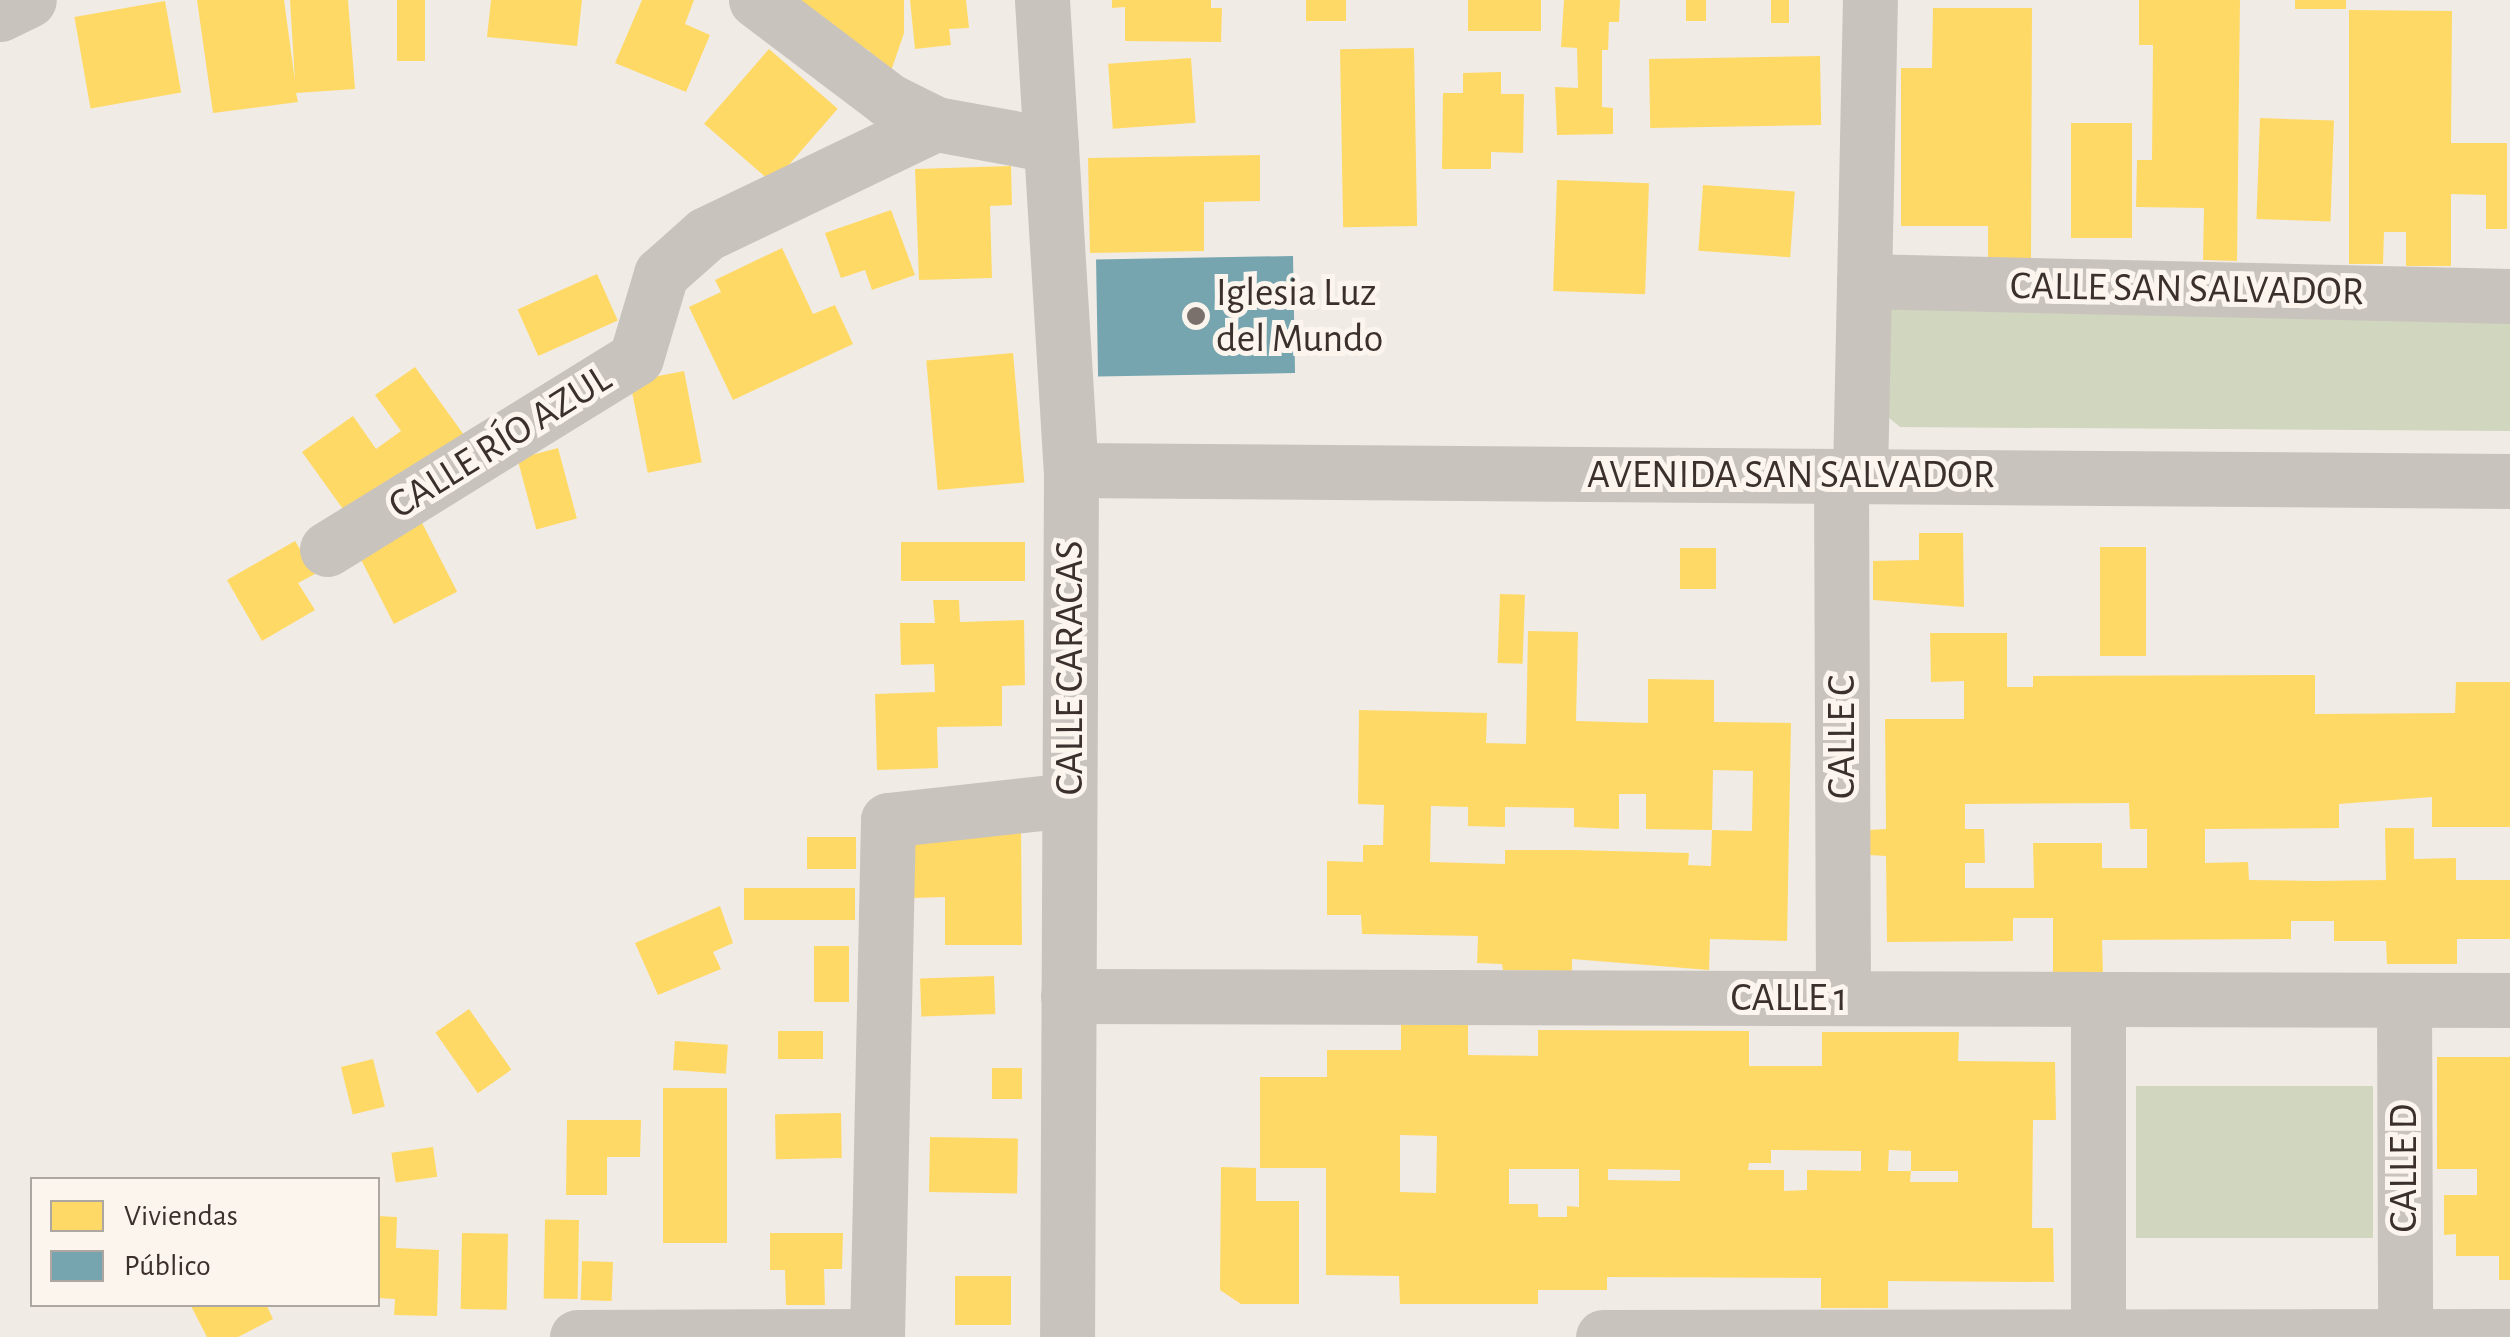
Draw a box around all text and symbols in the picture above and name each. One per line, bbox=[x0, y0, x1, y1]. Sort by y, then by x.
street label: CALLE SAN SALVADOR bbox=[2010, 262, 2364, 316]
place label: Iglesia Luz del Mundo bbox=[1216, 269, 1383, 363]
marker: Iglesia Luz del Mundo bbox=[1185, 305, 1207, 327]
street label: CALLE RÍO AZUL bbox=[380, 355, 620, 529]
street label: AVENIDA SAN SALVADOR bbox=[1587, 451, 1995, 499]
street label: CALLE CARACAS bbox=[1046, 541, 1094, 795]
street label: CALLE C bbox=[1818, 675, 1866, 799]
street label: CALLE 1 bbox=[1731, 974, 1847, 1022]
street label: CALLE D bbox=[2380, 1104, 2428, 1232]
legend bbox=[30, 1177, 380, 1307]
text: Viviendas bbox=[124, 1201, 238, 1231]
text: Público bbox=[124, 1251, 211, 1281]

